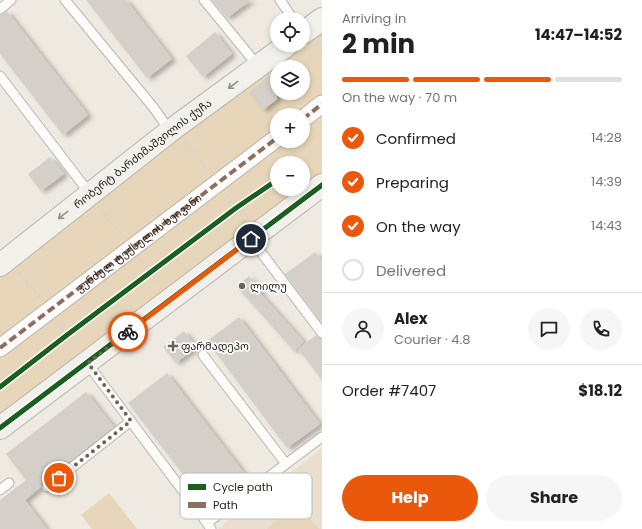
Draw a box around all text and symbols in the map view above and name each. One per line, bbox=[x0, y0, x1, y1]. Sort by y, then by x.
text: Arriving in bbox=[342, 9, 406, 28]
map controls bbox=[270, 12, 310, 196]
button: locate bbox=[270, 12, 310, 52]
text: 14:47–14:52 bbox=[535, 24, 622, 45]
text: 2 min bbox=[342, 26, 415, 62]
button: layers bbox=[270, 60, 310, 100]
one-way arrow bbox=[228, 81, 239, 89]
text: On the way · 70 m bbox=[342, 88, 457, 107]
street label: რობერტ ბარძიმაშვილის ქუჩა bbox=[70, 95, 215, 212]
button: + bbox=[270, 108, 310, 148]
icon: check bbox=[342, 127, 364, 149]
text: Confirmed bbox=[376, 128, 456, 149]
text: 14:28 bbox=[591, 128, 622, 147]
button: − bbox=[270, 156, 310, 196]
icon: check bbox=[342, 171, 364, 193]
text: Preparing bbox=[376, 172, 449, 193]
text: 14:39 bbox=[591, 172, 622, 191]
street label: კუნძულ ტექსელის ხეივანი bbox=[72, 190, 205, 296]
one-way arrow bbox=[58, 211, 69, 219]
icon: check bbox=[342, 215, 364, 237]
text: On the way bbox=[376, 216, 461, 237]
text: 14:43 bbox=[591, 216, 622, 235]
pin bbox=[234, 222, 268, 256]
icon: home bbox=[240, 228, 262, 250]
text: Delivered bbox=[376, 260, 446, 281]
place label: ლილუ bbox=[250, 278, 287, 294]
marker: ლილუ bbox=[237, 281, 247, 291]
button: person bbox=[342, 308, 384, 350]
text: Alex bbox=[394, 308, 428, 329]
button: chat bbox=[528, 308, 570, 350]
button: phone bbox=[580, 308, 622, 350]
courier bbox=[108, 312, 148, 352]
icon: bike bbox=[117, 321, 139, 343]
text: Courier · 4.8 bbox=[394, 330, 470, 349]
place label: ფარმადეპო bbox=[181, 338, 249, 354]
marker: ფარმადეპო bbox=[168, 341, 178, 351]
text: Order #7407 bbox=[342, 380, 436, 401]
text: $18.12 bbox=[578, 380, 622, 401]
pin bbox=[42, 461, 76, 495]
icon: bag bbox=[48, 467, 70, 489]
legend bbox=[180, 473, 312, 519]
button: Help bbox=[342, 475, 478, 521]
button: Share bbox=[486, 475, 622, 521]
text: Cycle path bbox=[213, 479, 273, 495]
text: Path bbox=[213, 497, 238, 513]

